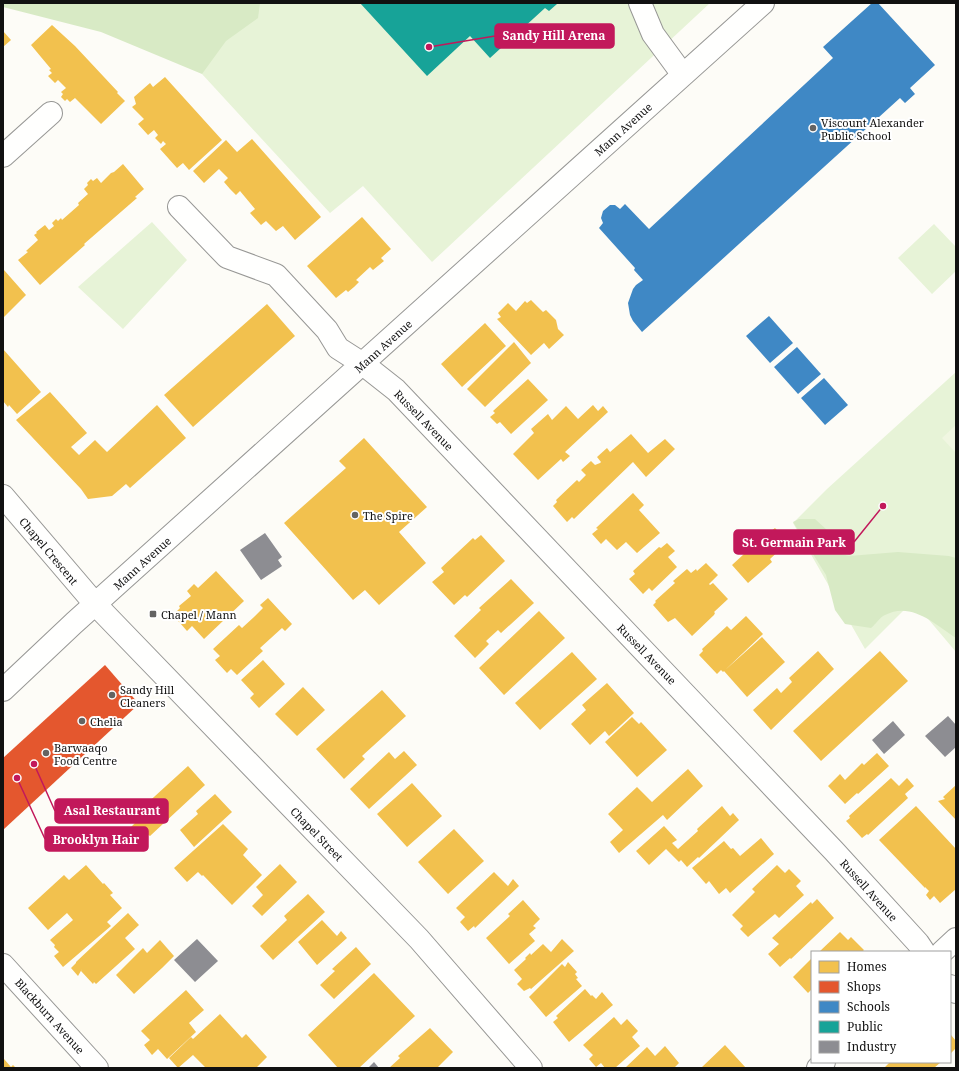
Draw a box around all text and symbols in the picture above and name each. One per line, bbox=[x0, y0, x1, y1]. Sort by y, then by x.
callout: Sandy Hill Arena bbox=[495, 24, 614, 48]
text: Sandy Hill Arena bbox=[502, 27, 606, 44]
street label: Mann Avenue bbox=[591, 99, 655, 159]
place label: Viscount Alexander Public School bbox=[821, 115, 925, 143]
marker: Viscount Alexander Public School bbox=[808, 123, 818, 133]
street label: Mann Avenue bbox=[351, 316, 415, 376]
street label: Russell Avenue bbox=[391, 386, 457, 454]
place label: The Spire bbox=[363, 508, 413, 523]
marker: The Spire bbox=[350, 510, 360, 520]
street label: Chapel Crescent bbox=[16, 514, 82, 588]
callout: St. Germain Park bbox=[734, 530, 854, 554]
street label: Mann Avenue bbox=[110, 533, 174, 593]
text: St. Germain Park bbox=[742, 534, 846, 551]
place label: Chapel / Mann bbox=[161, 607, 237, 622]
marker: Chapel / Mann bbox=[148, 609, 158, 619]
street label: Russell Avenue bbox=[614, 620, 680, 688]
place label: Sandy Hill Cleaners bbox=[120, 682, 175, 710]
marker: Sandy Hill Cleaners bbox=[107, 690, 117, 700]
place label: Chelia bbox=[90, 714, 123, 729]
marker: Chelia bbox=[77, 716, 87, 726]
place label: Barwaaqo Food Centre bbox=[54, 740, 117, 768]
marker: Barwaaqo Food Centre bbox=[41, 748, 51, 758]
callout: Asal Restaurant bbox=[55, 799, 168, 823]
text: Asal Restaurant bbox=[64, 802, 160, 819]
street label: Chapel Street bbox=[287, 804, 347, 864]
callout: Brooklyn Hair bbox=[45, 827, 148, 851]
text: Brooklyn Hair bbox=[53, 831, 140, 848]
street label: Russell Avenue bbox=[837, 856, 901, 924]
legend bbox=[811, 951, 951, 1063]
text: Homes bbox=[847, 958, 887, 975]
street label: Blackburn Avenue bbox=[12, 975, 88, 1057]
text: Shops bbox=[847, 978, 881, 995]
text: Schools bbox=[847, 998, 890, 1015]
text: Public bbox=[847, 1018, 883, 1035]
text: Industry bbox=[847, 1038, 896, 1055]

